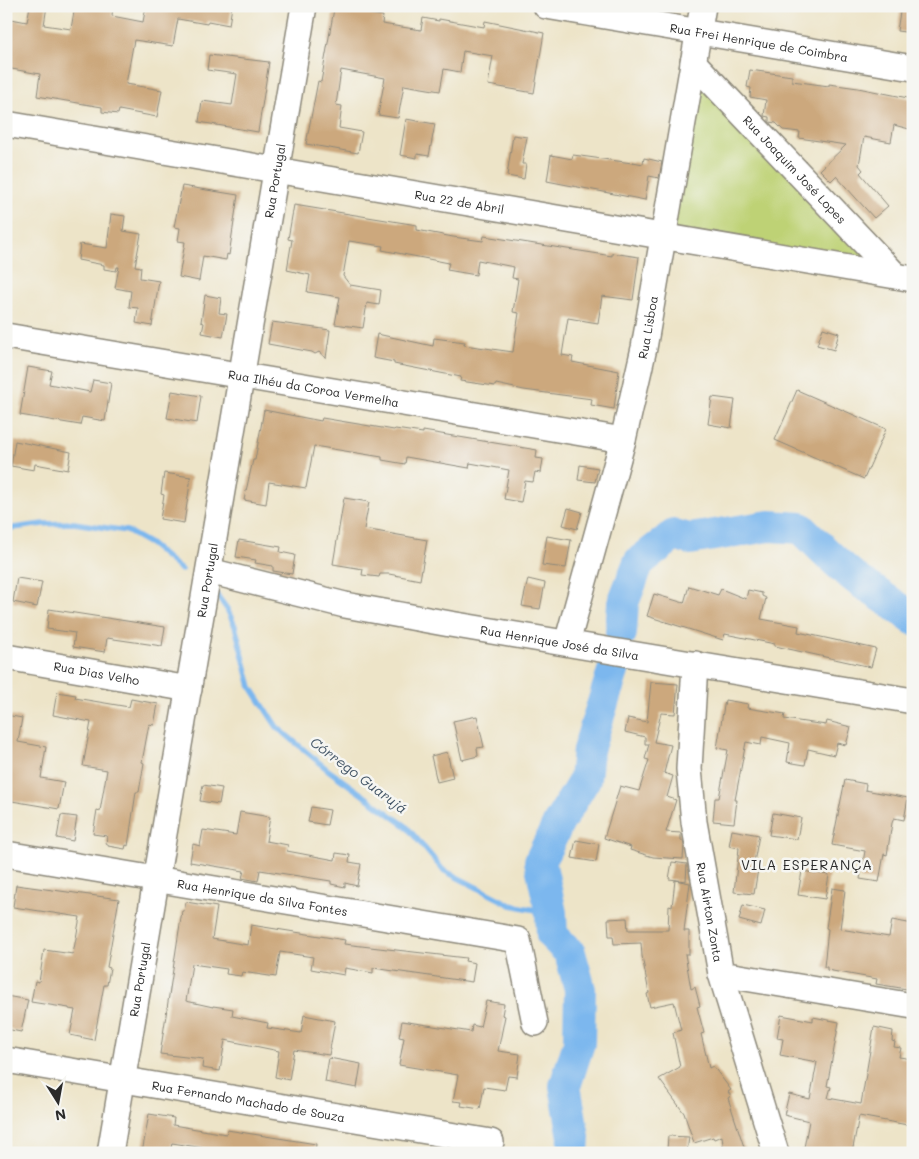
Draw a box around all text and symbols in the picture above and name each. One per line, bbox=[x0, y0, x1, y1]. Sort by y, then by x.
street label: Rua Frei Henrique de Coimbra bbox=[669, 19, 849, 65]
street label: Rua Joaquim José Lopes bbox=[740, 112, 850, 227]
street label: Rua Portugal bbox=[260, 142, 289, 219]
street label: Rua 22 de Abril bbox=[414, 186, 505, 217]
street label: Rua Lisboa bbox=[634, 294, 661, 360]
street label: Rua Ilhéu da Coroa Vermelha bbox=[227, 366, 400, 410]
street label: Rua Portugal bbox=[193, 542, 221, 619]
street label: Rua Henrique José da Silva bbox=[479, 621, 640, 663]
street label: Rua Dias Velho bbox=[52, 657, 141, 688]
water label: Córrego Guarujá bbox=[307, 732, 411, 818]
district label: VILA ESPERANÇA bbox=[741, 855, 873, 874]
street label: Rua Airton Zonta bbox=[693, 861, 727, 963]
street label: Rua Henrique da Silva Fontes bbox=[176, 875, 349, 919]
street label: Rua Portugal bbox=[125, 941, 154, 1018]
north arrow bbox=[32, 1076, 82, 1126]
street label: Rua Fernando Machado de Souza bbox=[151, 1077, 346, 1125]
text: N bbox=[54, 1105, 68, 1126]

